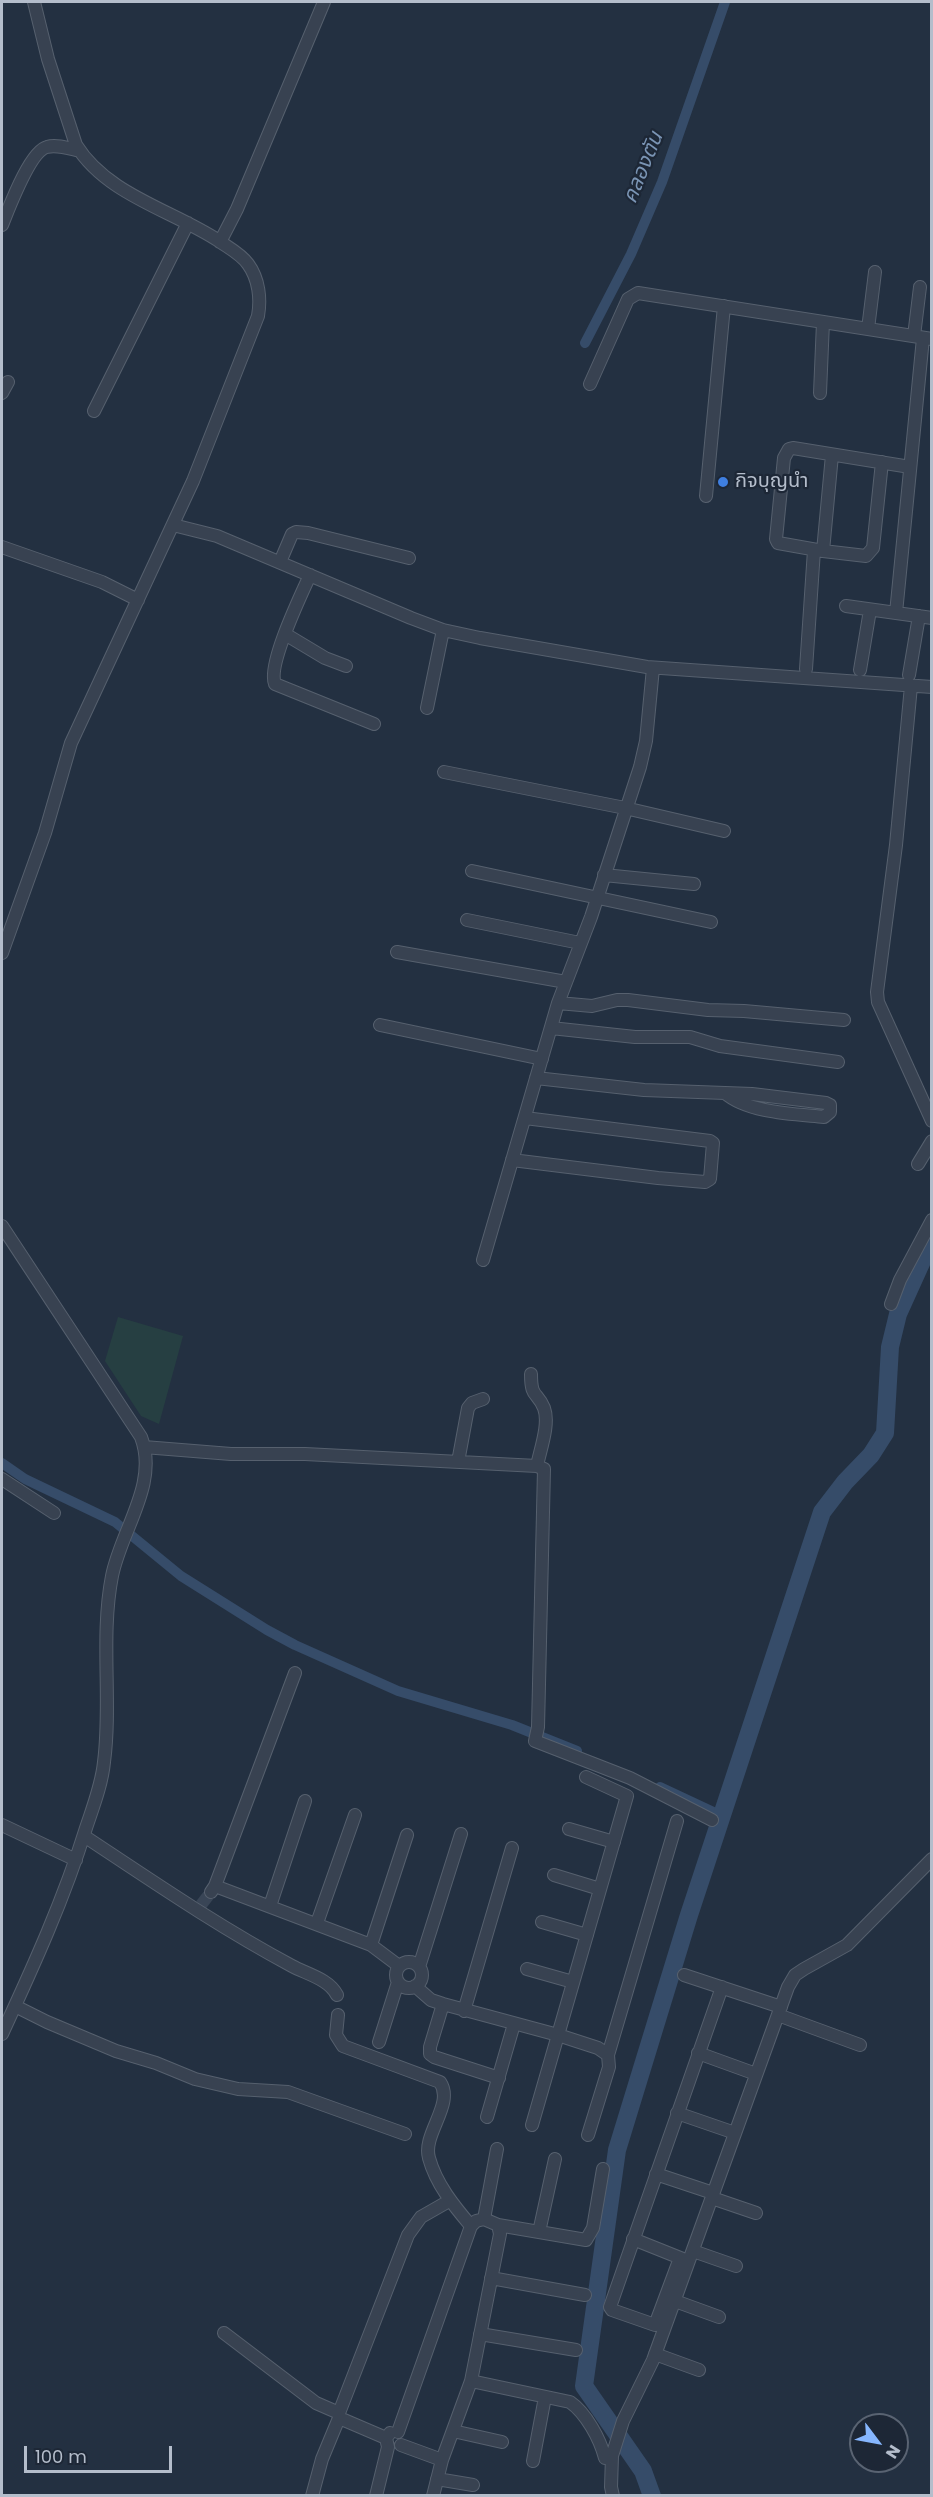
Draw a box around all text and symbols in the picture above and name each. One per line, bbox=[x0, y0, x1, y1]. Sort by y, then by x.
water label: คลองตัน bbox=[618, 129, 670, 207]
place label: กิจบุญนำ bbox=[735, 470, 808, 494]
marker: กิจบุญนำ bbox=[716, 475, 730, 489]
north arrow bbox=[849, 2413, 909, 2473]
scale bar bbox=[27, 2434, 176, 2472]
text: N bbox=[880, 2441, 906, 2463]
text: 100 m bbox=[35, 2444, 87, 2469]

